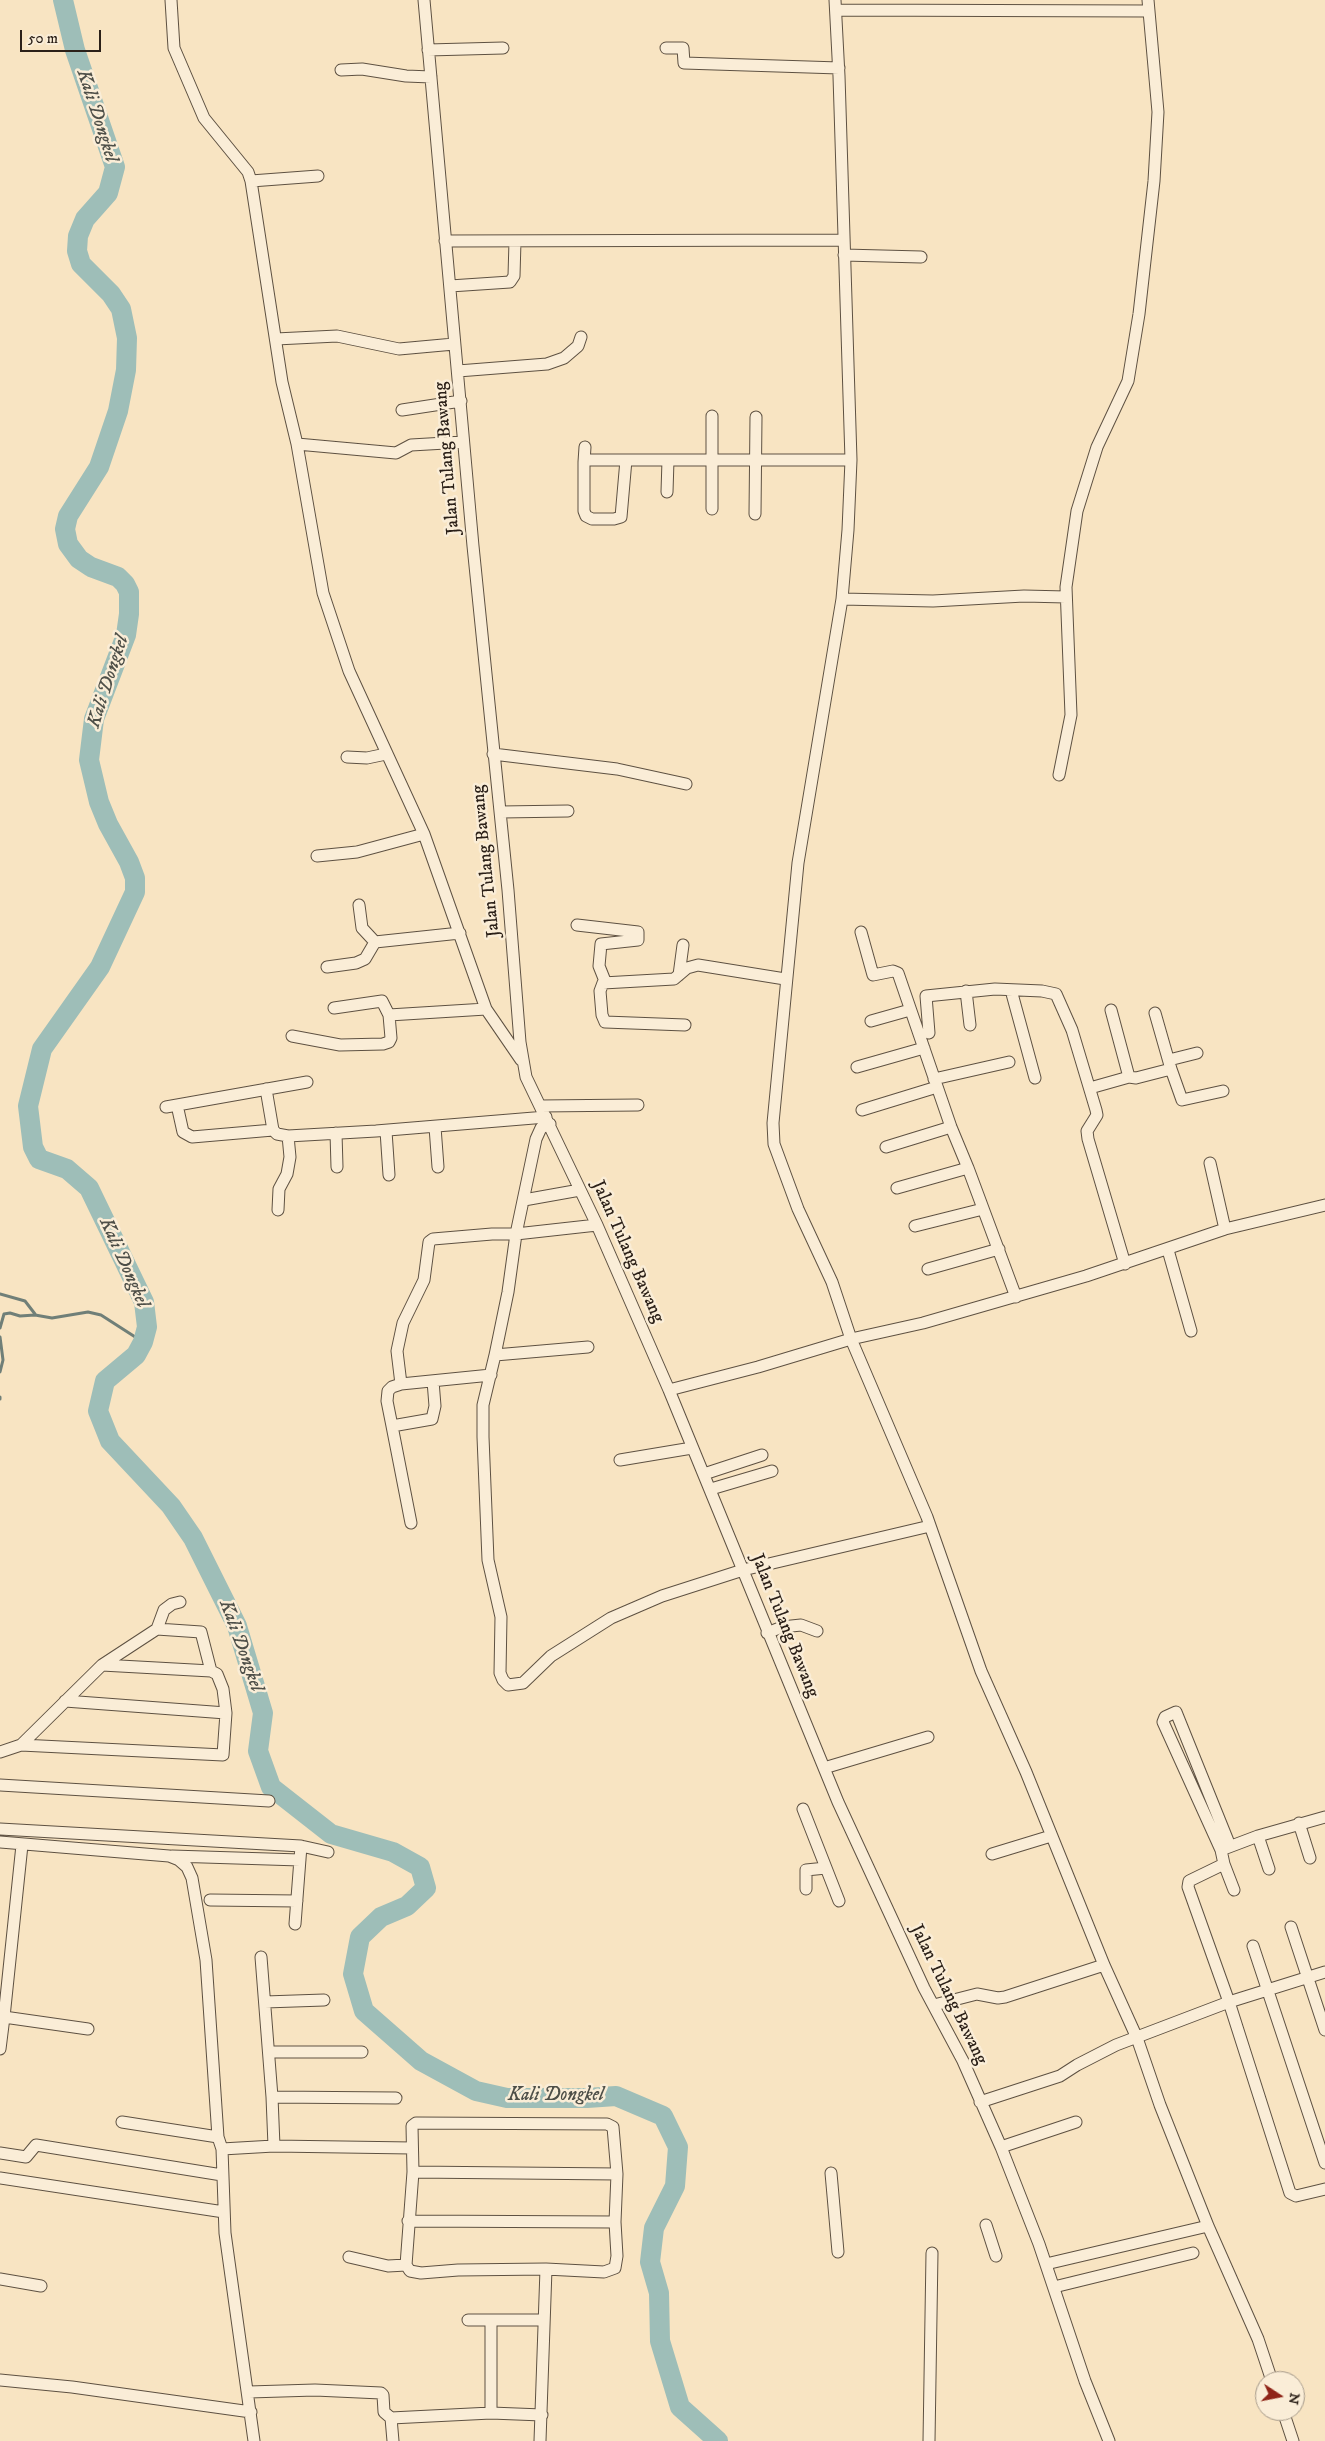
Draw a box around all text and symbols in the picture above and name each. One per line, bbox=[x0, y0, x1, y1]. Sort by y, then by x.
scale bar bbox=[22, 20, 104, 52]
text: 50 m bbox=[28, 29, 58, 48]
water label: Kali Dongkel bbox=[70, 67, 122, 165]
street label: Jalan Tulang Bawang bbox=[431, 381, 465, 535]
water label: Kali Dongkel bbox=[83, 633, 135, 731]
street label: Jalan Tulang Bawang bbox=[468, 784, 506, 938]
street label: Jalan Tulang Bawang bbox=[586, 1178, 668, 1326]
water label: Kali Dongkel bbox=[93, 1215, 153, 1311]
street label: Jalan Tulang Bawang bbox=[745, 1551, 823, 1701]
water label: Kali Dongkel bbox=[213, 1597, 267, 1695]
street label: Jalan Tulang Bawang bbox=[905, 1921, 991, 2069]
water label: Kali Dongkel bbox=[508, 2085, 604, 2107]
north arrow bbox=[1255, 2371, 1305, 2421]
text: N bbox=[1284, 2391, 1304, 2406]

